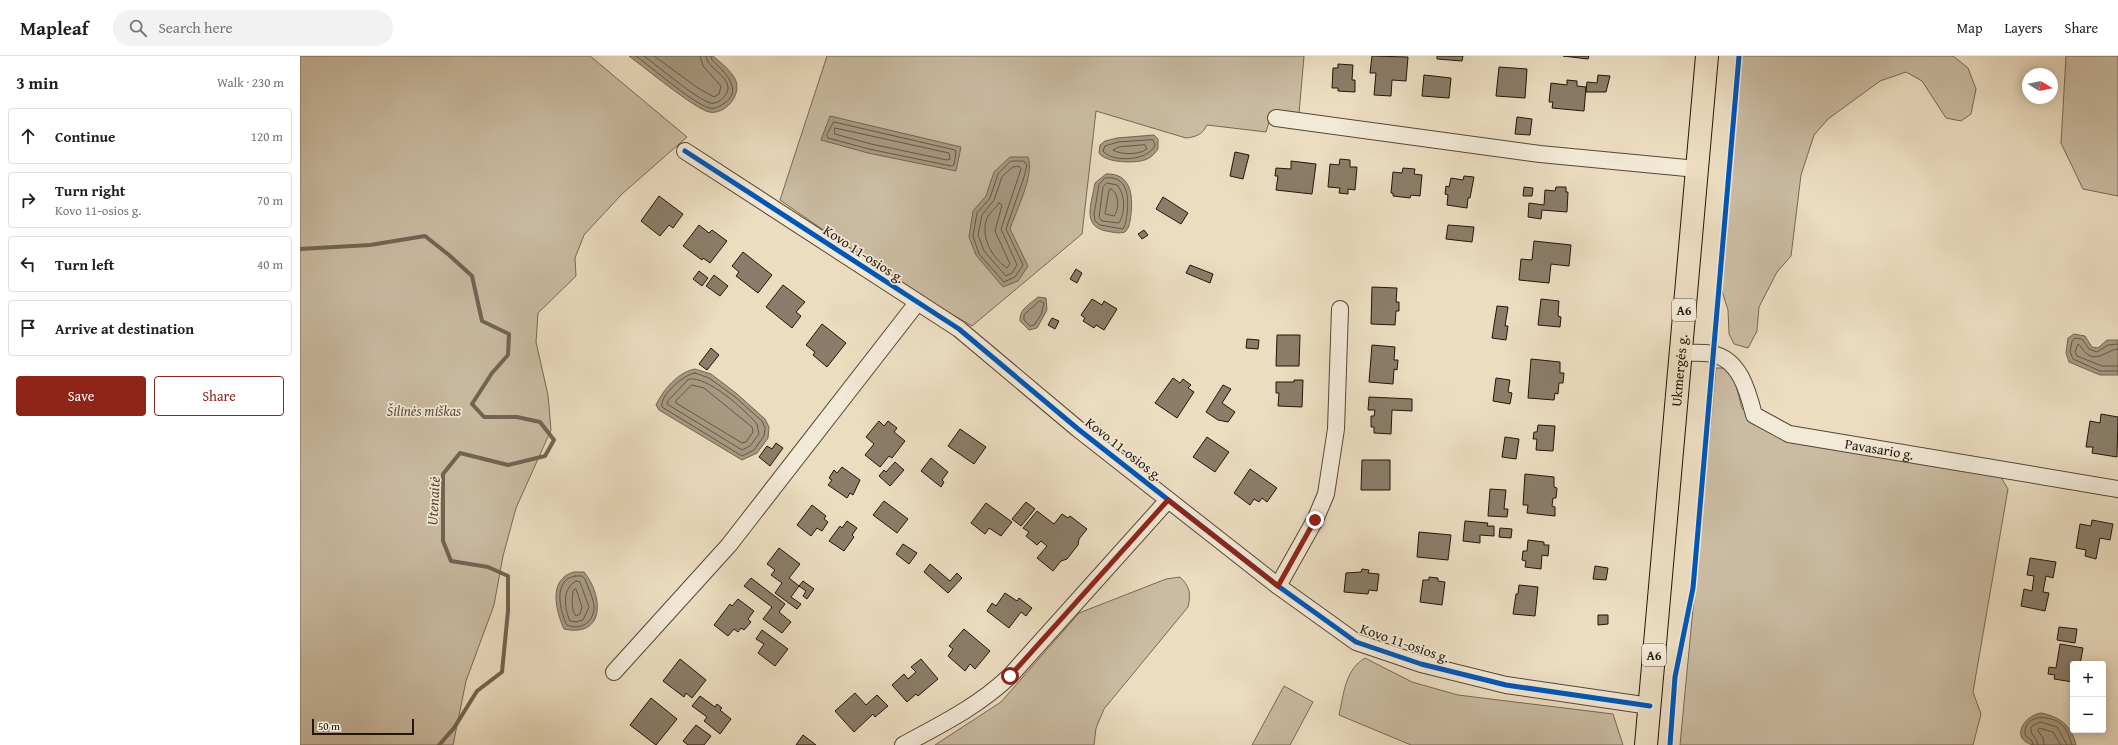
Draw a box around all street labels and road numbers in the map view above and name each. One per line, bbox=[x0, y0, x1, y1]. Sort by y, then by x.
street label: Kovo 11-osios g. bbox=[819, 220, 909, 288]
road number: A6 bbox=[1672, 299, 1696, 321]
street label: Ukmergės g. bbox=[1666, 333, 1692, 408]
street label: Kovo 11-osios g. bbox=[1081, 412, 1167, 486]
street label: Pavasario g. bbox=[1843, 433, 1915, 465]
street label: Kovo 11-osios g. bbox=[1358, 618, 1452, 668]
road number: A6 bbox=[1642, 644, 1666, 666]

